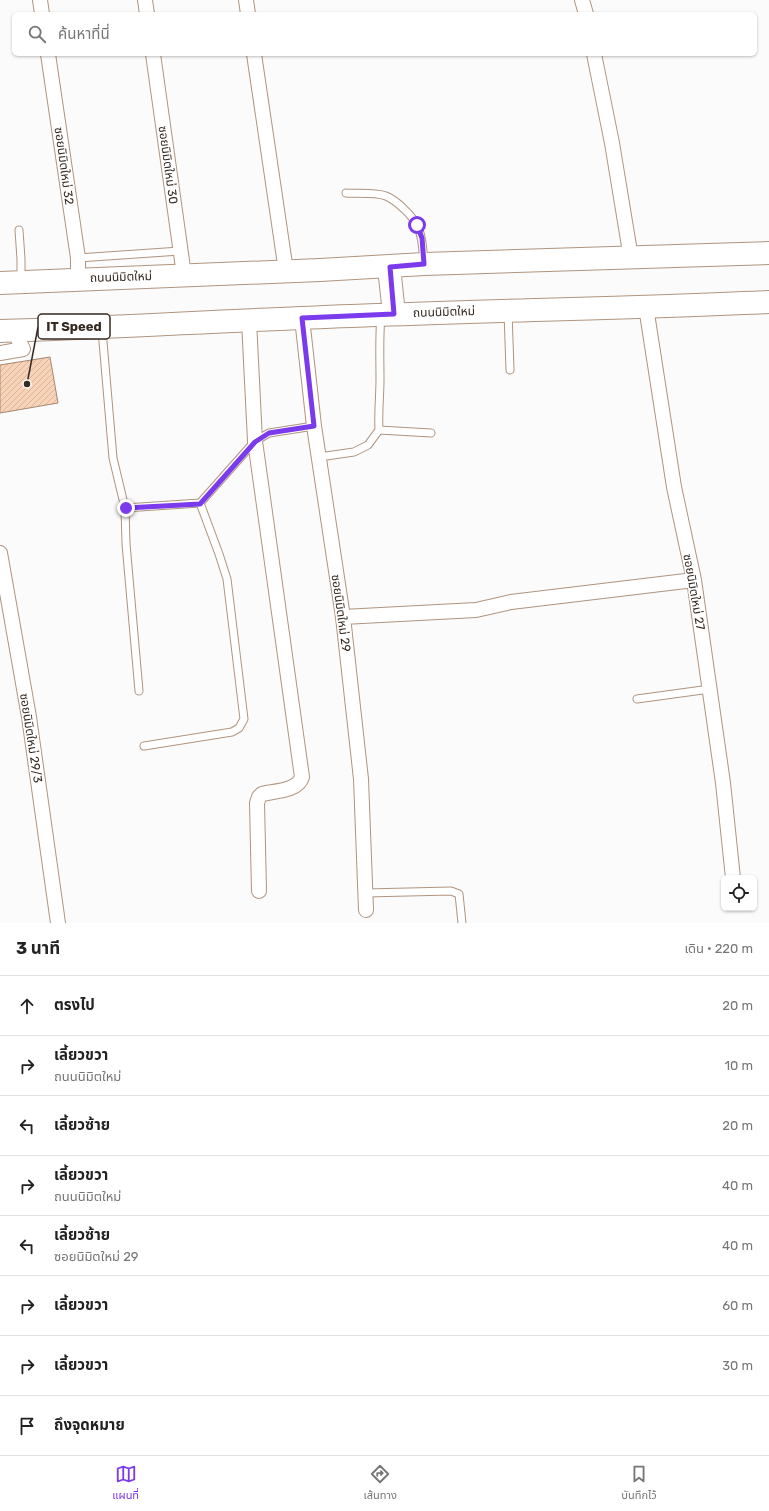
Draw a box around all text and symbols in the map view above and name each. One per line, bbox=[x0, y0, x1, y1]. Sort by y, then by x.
search box bbox=[12, 12, 757, 56]
icon: search bbox=[26, 23, 48, 45]
text: ค้นหาที่นี่ bbox=[58, 25, 110, 43]
street label: ซอยนิมิตใหม่ 30 bbox=[156, 125, 180, 205]
street label: ซอยนิมิตใหม่ 32 bbox=[52, 126, 76, 206]
route start bbox=[408, 216, 426, 234]
street label: ถนนนิมิตใหม่ bbox=[90, 269, 152, 285]
street label: ถนนนิมิตใหม่ bbox=[413, 304, 475, 320]
callout: IT Speed bbox=[38, 314, 110, 339]
text: IT Speed bbox=[46, 319, 102, 334]
route end bbox=[117, 499, 135, 517]
street label: ซอยนิมิตใหม่ 27 bbox=[680, 553, 708, 631]
street label: ซอยนิมิตใหม่ 29 bbox=[329, 573, 353, 653]
street label: ซอยนิมิตใหม่ 29/3 bbox=[17, 692, 45, 784]
map controls bbox=[721, 875, 757, 911]
button: locate bbox=[721, 875, 757, 911]
text: 3 นาที bbox=[16, 938, 60, 958]
text: เดิน · 220 m bbox=[684, 941, 753, 956]
icon: ahead bbox=[16, 995, 38, 1017]
text: ตรงไป bbox=[54, 996, 95, 1014]
text: 20 m bbox=[722, 998, 753, 1013]
text: เลี้ยวขวา bbox=[54, 1046, 108, 1064]
icon: right bbox=[16, 1055, 38, 1077]
text: 10 m bbox=[724, 1058, 753, 1073]
text: ถนนนิมิตใหม่ bbox=[54, 1069, 121, 1084]
icon: left bbox=[16, 1115, 38, 1137]
text: เลี้ยวซ้าย bbox=[54, 1116, 110, 1134]
text: 20 m bbox=[722, 1118, 753, 1133]
text: เลี้ยวขวา bbox=[54, 1166, 108, 1184]
icon: right bbox=[16, 1175, 38, 1197]
text: 40 m bbox=[722, 1178, 753, 1193]
text: ถนนนิมิตใหม่ bbox=[54, 1189, 121, 1204]
text: เลี้ยวซ้าย bbox=[54, 1226, 110, 1244]
icon: left bbox=[16, 1235, 38, 1257]
text: 40 m bbox=[722, 1238, 753, 1253]
text: ซอยนิมิตใหม่ 29 bbox=[54, 1249, 139, 1264]
icon: right bbox=[16, 1295, 38, 1317]
text: เลี้ยวขวา bbox=[54, 1296, 108, 1314]
text: 60 m bbox=[722, 1298, 753, 1313]
icon: right bbox=[16, 1355, 38, 1377]
text: เลี้ยวขวา bbox=[54, 1356, 108, 1374]
text: 30 m bbox=[722, 1358, 753, 1373]
icon: arrive bbox=[16, 1415, 38, 1437]
text: ถึงจุดหมาย bbox=[54, 1416, 125, 1434]
tab: แผนที่ bbox=[112, 1463, 139, 1504]
tab: เส้นทาง bbox=[364, 1463, 397, 1504]
tab: บันทึกไว้ bbox=[621, 1463, 657, 1504]

